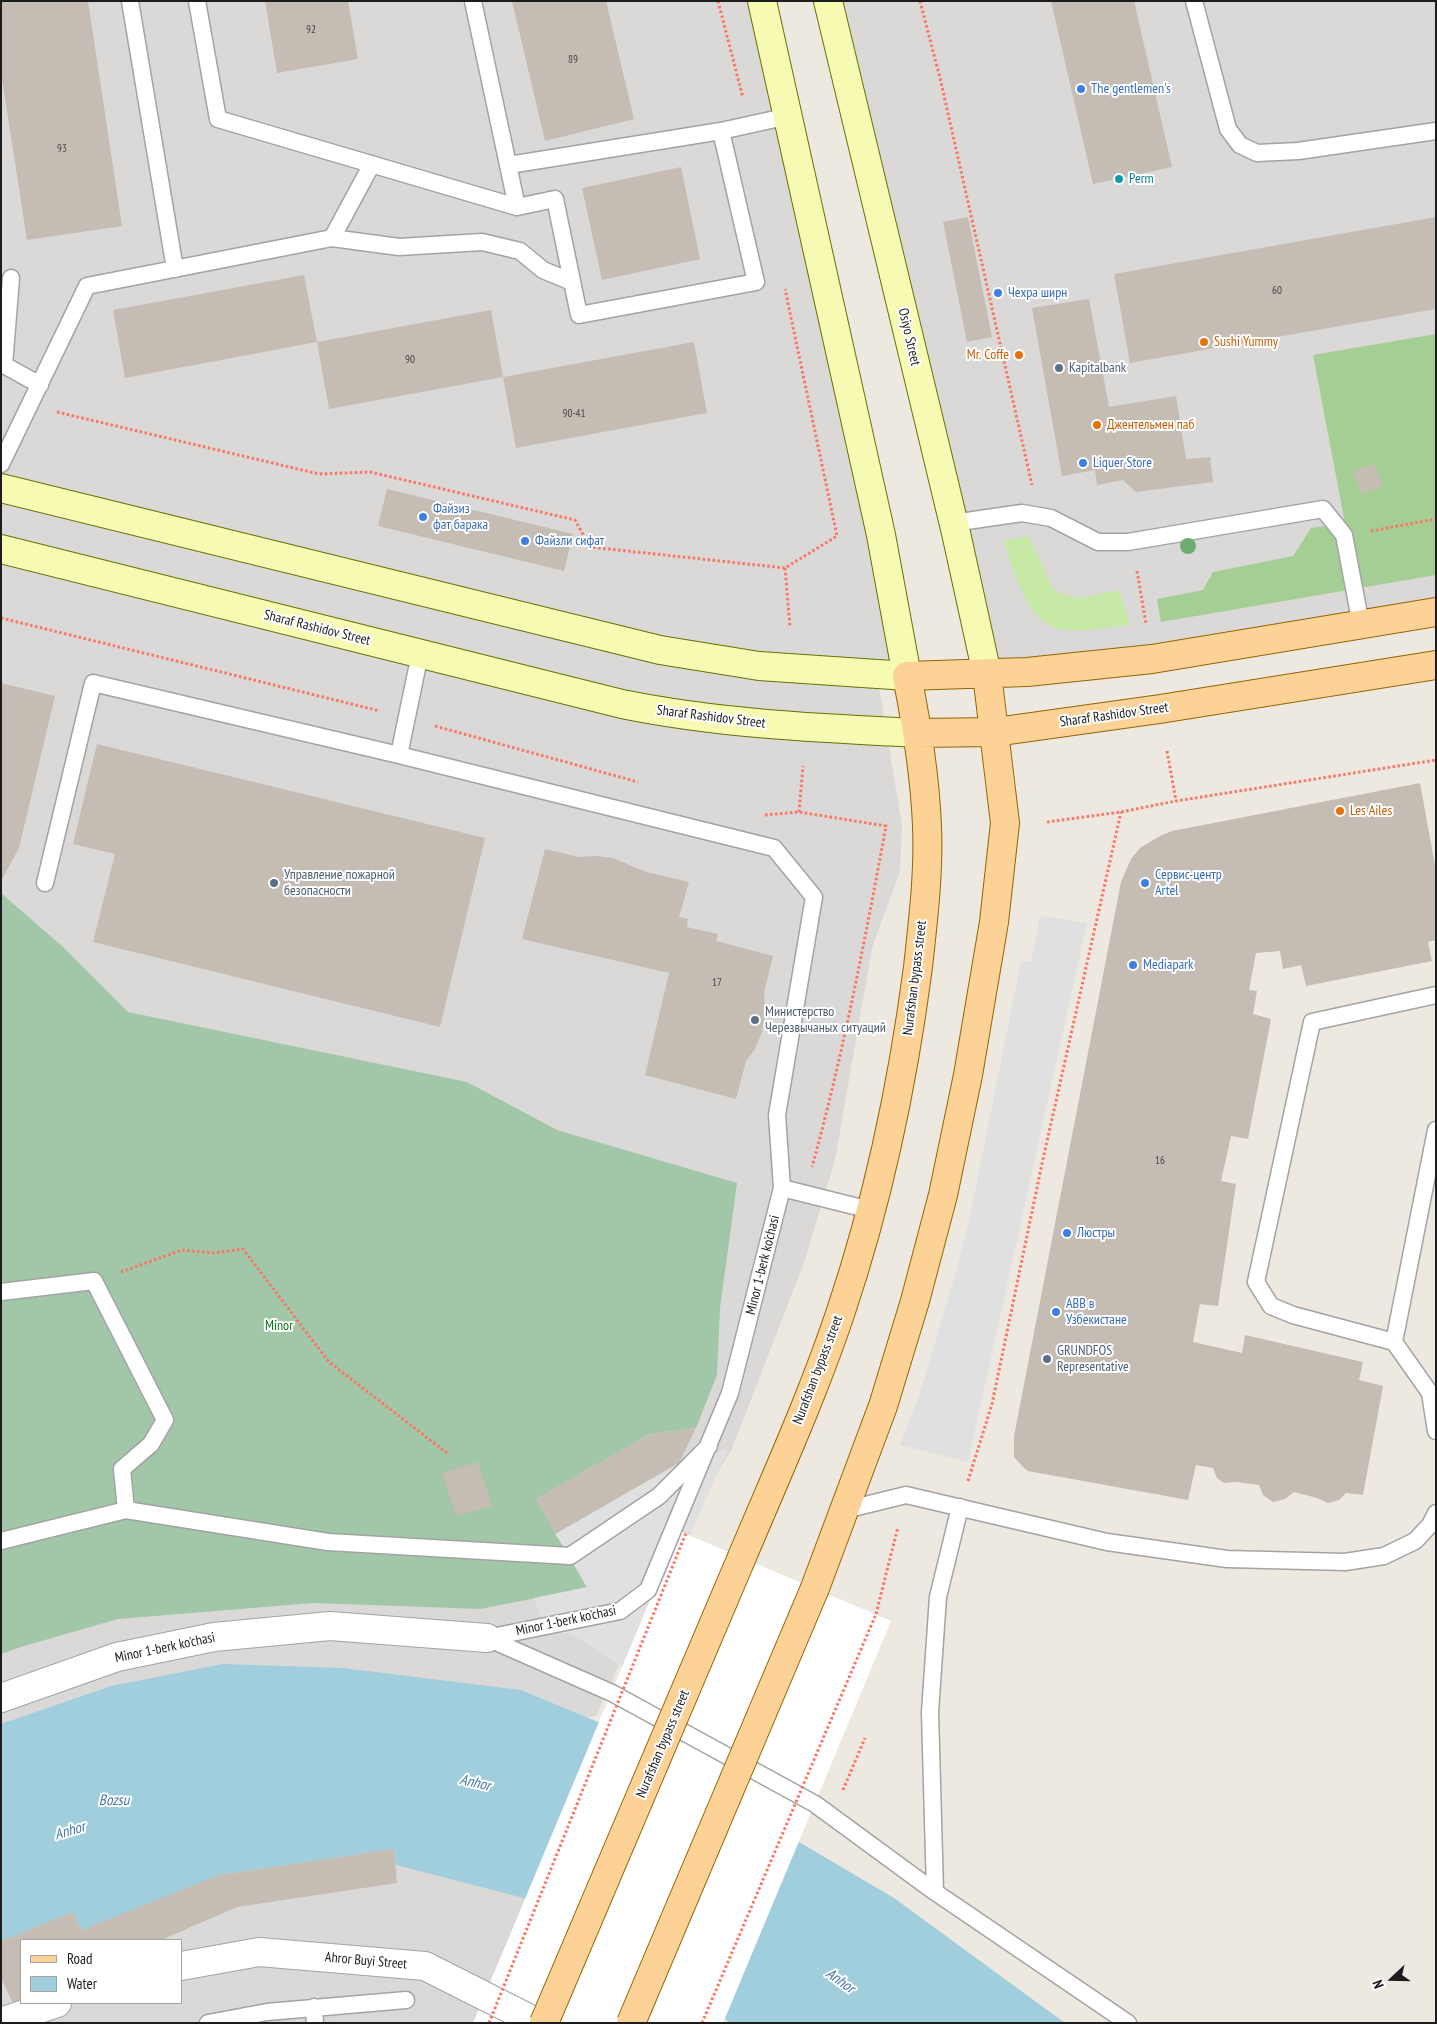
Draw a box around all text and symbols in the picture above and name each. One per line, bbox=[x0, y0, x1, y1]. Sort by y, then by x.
house number: 92 bbox=[306, 23, 316, 37]
house number: 89 bbox=[568, 53, 578, 67]
place label: The gentlemen's bbox=[1091, 81, 1171, 97]
marker: The gentlemen's bbox=[1075, 83, 1087, 95]
house number: 93 bbox=[57, 142, 67, 156]
place label: Perm bbox=[1129, 171, 1154, 187]
marker: Perm bbox=[1113, 173, 1125, 185]
house number: 60 bbox=[1272, 284, 1282, 298]
place label: Чехра ширн bbox=[1008, 285, 1067, 301]
marker: Чехра ширн bbox=[992, 287, 1004, 299]
street label: Osiyo Street bbox=[894, 307, 924, 367]
place label: Sushi Yummy bbox=[1214, 334, 1278, 350]
marker: Sushi Yummy bbox=[1198, 336, 1210, 348]
place label: Mr. Coffe bbox=[967, 347, 1009, 363]
marker: Mr. Coffe bbox=[1013, 349, 1025, 361]
house number: 90 bbox=[405, 353, 415, 367]
place label: Kapitalbank bbox=[1069, 360, 1126, 376]
marker: Kapitalbank bbox=[1053, 362, 1065, 374]
house number: 90-41 bbox=[562, 407, 586, 421]
place label: Джентельмен паб bbox=[1107, 417, 1195, 433]
marker: Джентельмен паб bbox=[1091, 419, 1103, 431]
place label: Liquer Store bbox=[1093, 455, 1152, 471]
marker: Liquer Store bbox=[1077, 457, 1089, 469]
place label: Файзиз фат барака bbox=[433, 501, 488, 534]
marker: Файзиз фат барака bbox=[417, 511, 429, 523]
place label: Файзли сифат bbox=[535, 533, 604, 549]
marker: Файзли сифат bbox=[519, 535, 531, 547]
street label: Sharaf Rashidov Street bbox=[262, 607, 372, 649]
street label: Sharaf Rashidov Street bbox=[1059, 699, 1169, 731]
street label: Sharaf Rashidov Street bbox=[656, 702, 766, 732]
place label: Les Ailes bbox=[1350, 803, 1392, 819]
marker: Les Ailes bbox=[1334, 805, 1346, 817]
place label: Управление пожарной безопасности bbox=[284, 867, 395, 900]
place label: Сервис-центр Artel bbox=[1155, 867, 1222, 900]
marker: Управление пожарной безопасности bbox=[268, 877, 280, 889]
marker: Сервис-центр Artel bbox=[1139, 877, 1151, 889]
street label: Nurafshan bypass street bbox=[900, 920, 930, 1036]
place label: Mediapark bbox=[1143, 957, 1193, 973]
marker: Mediapark bbox=[1127, 959, 1139, 971]
house number: 17 bbox=[712, 976, 722, 990]
place label: Министерство Черезвычаных ситуаций bbox=[765, 1004, 886, 1036]
marker: Министерство Черезвычаных ситуаций bbox=[749, 1014, 761, 1026]
house number: 16 bbox=[1155, 1154, 1165, 1168]
street label: Minor 1-berk ko'chasi bbox=[743, 1213, 783, 1317]
place label: Люстры bbox=[1077, 1225, 1115, 1241]
marker: Люстры bbox=[1061, 1227, 1073, 1239]
place label: ABB в Узбекистане bbox=[1066, 1296, 1127, 1328]
marker: ABB в Узбекистане bbox=[1050, 1306, 1062, 1318]
street label: Nurafshan bypass street bbox=[789, 1313, 847, 1427]
park label: Minor bbox=[265, 1318, 293, 1334]
place label: GRUNDFOS Representative bbox=[1057, 1343, 1129, 1375]
marker: GRUNDFOS Representative bbox=[1041, 1353, 1053, 1365]
street label: Minor 1-berk ko'chasi bbox=[514, 1602, 618, 1640]
street label: Minor 1-berk ko'chasi bbox=[113, 1629, 217, 1667]
street label: Nurafshan bypass street bbox=[633, 1688, 693, 1800]
water label: Anhor bbox=[458, 1771, 492, 1795]
water label: Bozsu bbox=[99, 1792, 129, 1810]
water label: Anhor bbox=[53, 1818, 87, 1844]
legend bbox=[20, 1939, 182, 2004]
text: Road bbox=[67, 1949, 93, 1968]
street label: Ahror Buyi Street bbox=[324, 1949, 408, 1973]
north arrow bbox=[1367, 1954, 1417, 2004]
water label: Anhor bbox=[822, 1965, 858, 1997]
text: Water bbox=[67, 1974, 97, 1993]
text: N bbox=[1368, 1978, 1388, 1991]

